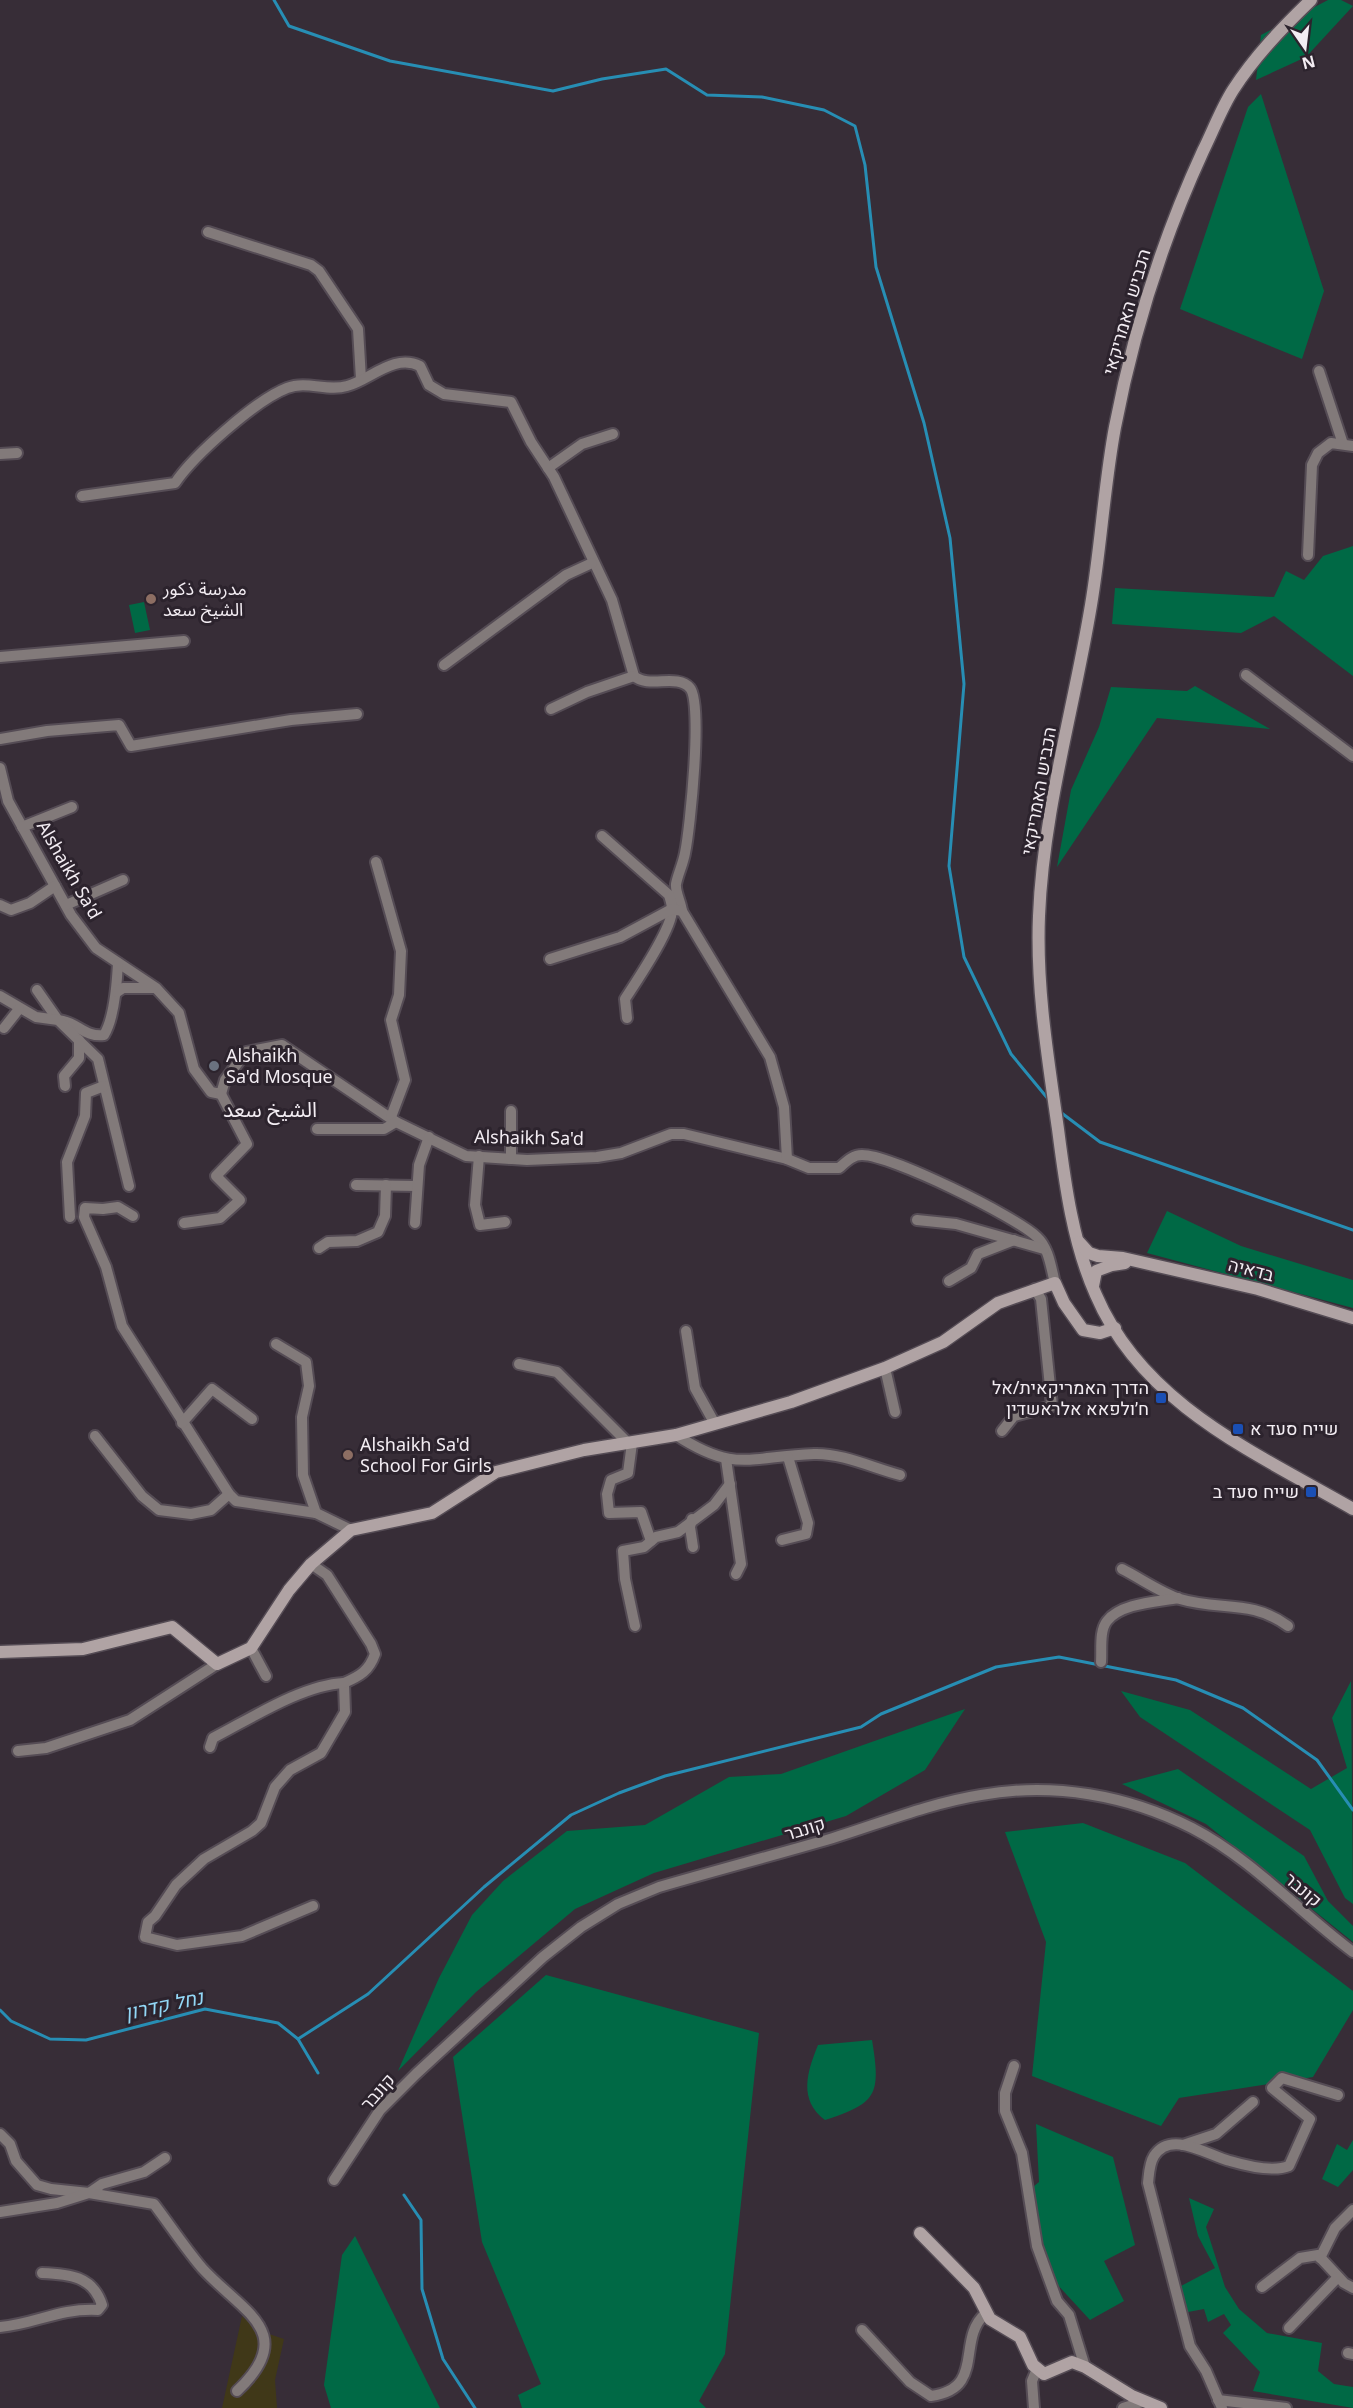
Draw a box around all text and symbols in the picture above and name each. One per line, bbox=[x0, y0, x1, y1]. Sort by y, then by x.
north arrow bbox=[1275, 18, 1335, 78]
text: N bbox=[1298, 44, 1319, 80]
street label: הכביש האמריקאי bbox=[1091, 244, 1163, 380]
place label: مدرسة ذكور الشيخ سعد bbox=[162, 570, 247, 629]
marker: مدرسة ذكور الشيخ سعد bbox=[144, 592, 158, 606]
street label: הכביש האמריקאי bbox=[1009, 724, 1069, 858]
street label: Alshaikh Sa'd bbox=[25, 813, 113, 927]
place label: Alshaikh Sa'd Mosque bbox=[226, 1037, 333, 1096]
marker: Alshaikh Sa'd Mosque bbox=[207, 1059, 221, 1073]
district label: الشيخ سعد bbox=[223, 1088, 317, 1132]
street label: Alshaikh Sa'd bbox=[474, 1118, 584, 1158]
street label: בדאיה bbox=[1224, 1246, 1279, 1294]
place label: הדרך האמריקאית/אל ח׳ולפאא אלראשדין bbox=[992, 1369, 1149, 1428]
marker: הדרך האמריקאית/אל ח׳ולפאא אלראשדין bbox=[1154, 1391, 1168, 1405]
place label: שייח סעד א bbox=[1250, 1410, 1338, 1448]
marker: שייח סעד א bbox=[1231, 1422, 1245, 1436]
place label: Alshaikh Sa'd School For Girls bbox=[360, 1426, 492, 1485]
marker: Alshaikh Sa'd School For Girls bbox=[341, 1448, 355, 1462]
place label: שייח סעד ב bbox=[1213, 1473, 1299, 1511]
marker: שייח סעד ב bbox=[1304, 1485, 1318, 1499]
street label: קונבר bbox=[780, 1805, 830, 1853]
street label: קונבר bbox=[1275, 1862, 1331, 1918]
water label: נחל קדרון bbox=[121, 1977, 209, 2035]
street label: קונבר bbox=[350, 2064, 406, 2120]

